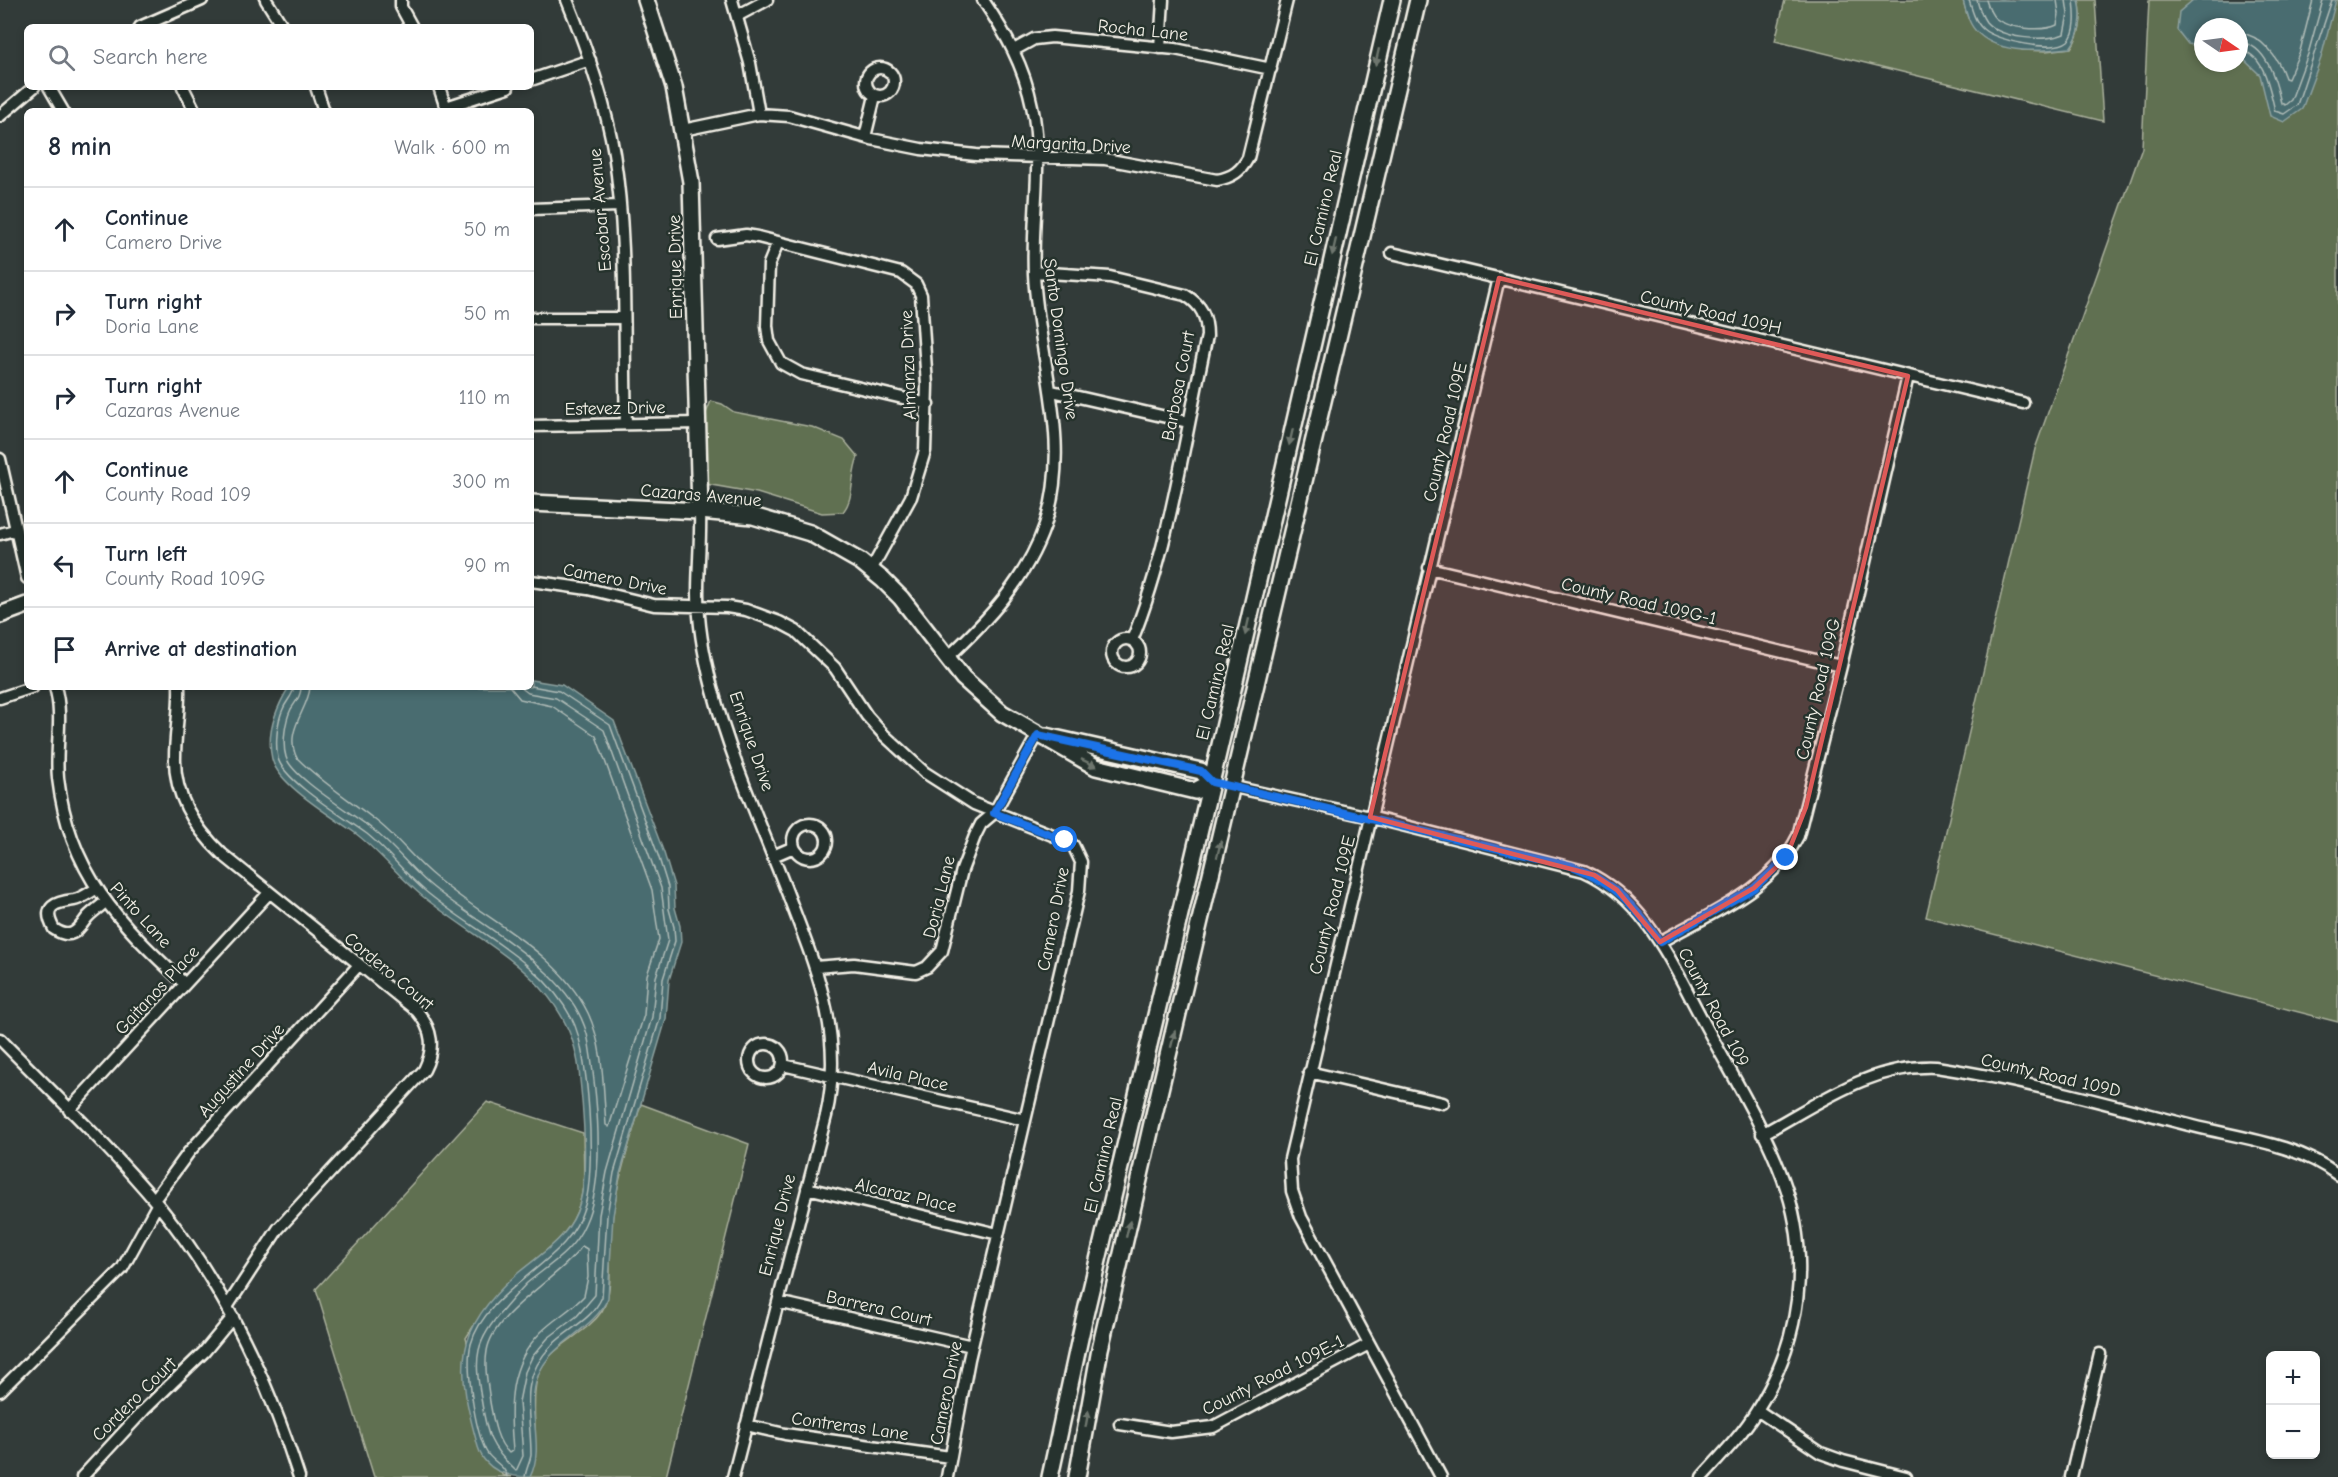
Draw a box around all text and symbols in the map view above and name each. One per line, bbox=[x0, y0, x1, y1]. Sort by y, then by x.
street label: Rocha Lane bbox=[1097, 15, 1189, 46]
north arrow bbox=[2194, 18, 2248, 72]
search box bbox=[24, 24, 534, 90]
icon: search bbox=[45, 41, 78, 74]
text: Search here bbox=[93, 44, 208, 70]
one-way arrow bbox=[1372, 47, 1382, 66]
street label: Margarita Drive bbox=[1011, 131, 1131, 158]
text: 8 min bbox=[48, 132, 112, 162]
text: Walk · 600 m bbox=[394, 136, 510, 159]
street label: Escobar Avenue bbox=[585, 148, 616, 272]
street label: El Camino Real bbox=[1300, 148, 1347, 268]
text: Continue bbox=[105, 205, 188, 231]
icon: ahead bbox=[48, 213, 81, 246]
street label: Enrique Drive bbox=[664, 215, 687, 319]
text: 50 m bbox=[464, 218, 510, 241]
text: Camero Drive bbox=[105, 231, 222, 254]
one-way arrow bbox=[1329, 238, 1338, 257]
street label: Santo Domingo Drive bbox=[1039, 257, 1082, 421]
street label: County Road 109H bbox=[1638, 286, 1784, 339]
text: Turn right bbox=[105, 289, 202, 315]
icon: right bbox=[48, 297, 81, 330]
text: 50 m bbox=[464, 302, 510, 325]
street label: Almanza Drive bbox=[896, 310, 921, 420]
text: Doria Lane bbox=[105, 315, 199, 338]
street label: Barbosa Court bbox=[1158, 329, 1200, 443]
street label: County Road 109E bbox=[1419, 360, 1472, 504]
text: Turn right bbox=[105, 373, 202, 399]
icon: right bbox=[48, 381, 81, 414]
text: 110 m bbox=[459, 386, 510, 409]
street label: Estevez Drive bbox=[564, 397, 666, 420]
text: Cazaras Avenue bbox=[105, 399, 240, 422]
one-way arrow bbox=[1285, 428, 1295, 446]
text: Continue bbox=[105, 457, 188, 483]
icon: ahead bbox=[48, 465, 81, 498]
text: 300 m bbox=[452, 470, 510, 493]
street label: Cazaras Avenue bbox=[640, 480, 762, 511]
text: County Road 109 bbox=[105, 483, 251, 506]
text: Turn left bbox=[105, 541, 187, 567]
icon: left bbox=[48, 549, 81, 582]
text: 90 m bbox=[464, 554, 510, 577]
street label: Camero Drive bbox=[561, 559, 669, 600]
text: County Road 109G bbox=[105, 567, 265, 590]
street label: County Road 109G-1 bbox=[1559, 573, 1719, 630]
street label: County Road 109G bbox=[1792, 616, 1845, 762]
one-way arrow bbox=[1242, 618, 1252, 636]
street label: El Camino Real bbox=[1192, 622, 1239, 742]
icon: arrive bbox=[48, 633, 81, 666]
text: Arrive at destination bbox=[105, 636, 297, 662]
street label: Enrique Drive bbox=[725, 688, 778, 794]
one-way arrow bbox=[1080, 759, 1097, 768]
route start bbox=[1051, 826, 1077, 852]
street label: County Road 109E bbox=[1305, 833, 1360, 977]
one-way arrow bbox=[1214, 840, 1224, 859]
route end bbox=[1772, 844, 1798, 870]
street label: Doria Lane bbox=[919, 854, 960, 941]
street label: Camero Drive bbox=[1033, 865, 1074, 973]
street label: Pinto Lane bbox=[106, 878, 176, 953]
street label: Cordero Court bbox=[340, 928, 438, 1015]
street label: Gaitanos Place bbox=[111, 941, 204, 1039]
street label: County Road 109 bbox=[1673, 944, 1754, 1070]
street label: Augustine Drive bbox=[194, 1019, 289, 1122]
one-way arrow bbox=[1168, 1030, 1178, 1048]
street label: County Road 109D bbox=[1979, 1049, 2123, 1102]
street label: Avila Place bbox=[865, 1057, 950, 1096]
street label: El Camino Real bbox=[1080, 1095, 1127, 1215]
street label: Enrique Drive bbox=[755, 1172, 800, 1278]
street label: Alcaraz Place bbox=[853, 1174, 959, 1217]
one-way arrow bbox=[1123, 1219, 1133, 1238]
street label: Barrera Court bbox=[824, 1286, 934, 1331]
street label: County Road 109E-1 bbox=[1199, 1331, 1348, 1420]
street label: Camero Drive bbox=[926, 1339, 967, 1447]
map controls bbox=[2266, 1351, 2320, 1459]
button: + bbox=[2266, 1351, 2320, 1405]
street label: Cordero Court bbox=[88, 1352, 181, 1446]
button: − bbox=[2266, 1405, 2320, 1459]
street label: Contreras Lane bbox=[790, 1408, 910, 1445]
one-way arrow bbox=[1083, 1410, 1092, 1429]

